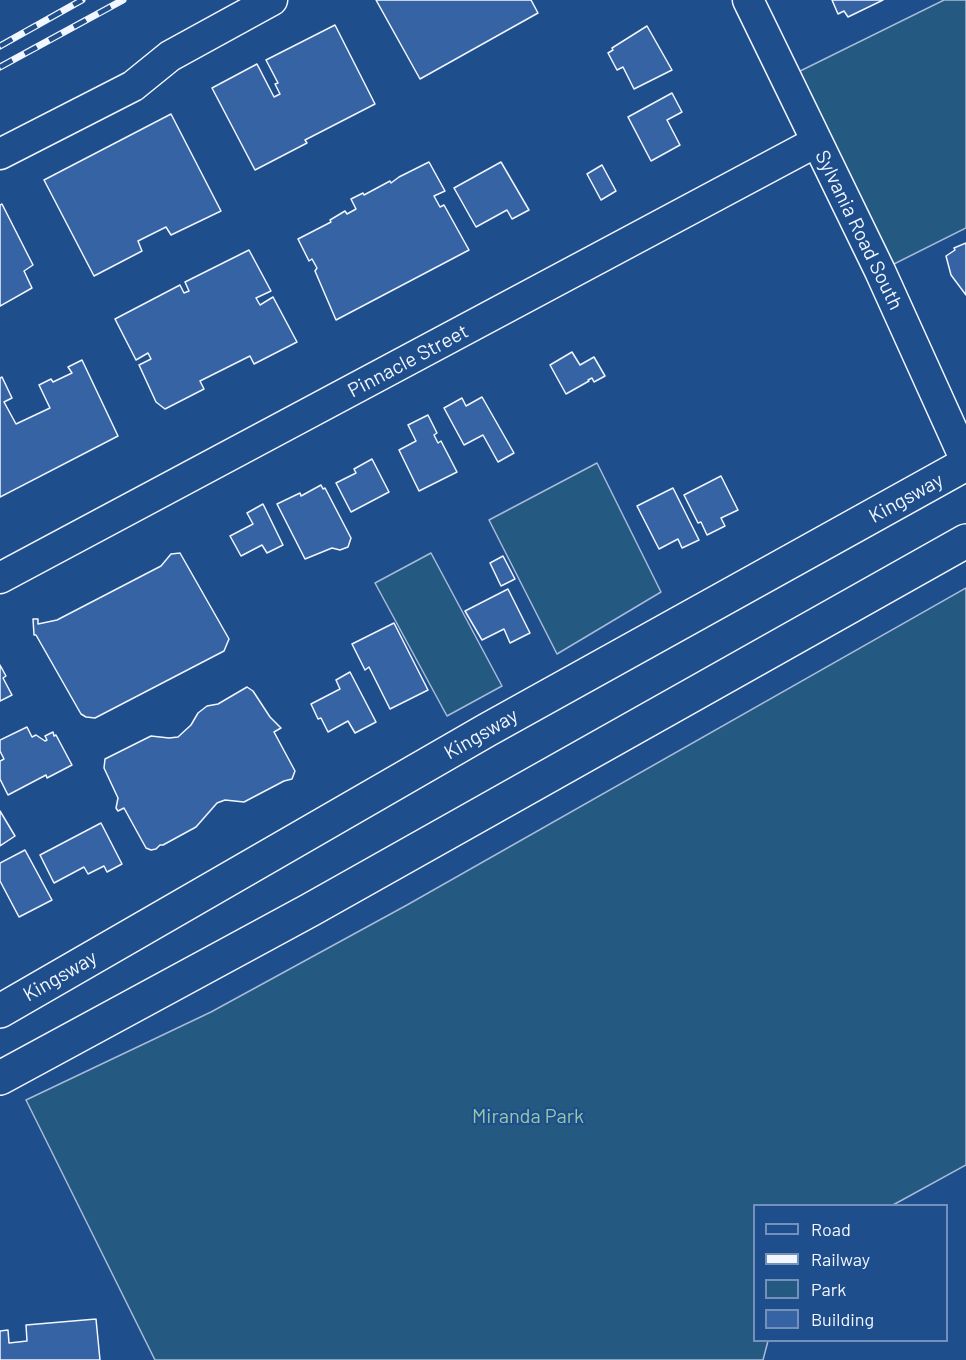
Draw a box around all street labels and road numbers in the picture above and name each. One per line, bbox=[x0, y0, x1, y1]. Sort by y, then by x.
street label: Sylvania Road South bbox=[810, 146, 908, 314]
street label: Pinnacle Street bbox=[344, 319, 472, 403]
street label: Kingsway bbox=[865, 468, 947, 528]
street label: Kingsway bbox=[440, 703, 522, 765]
street label: Kingsway bbox=[19, 945, 101, 1007]

